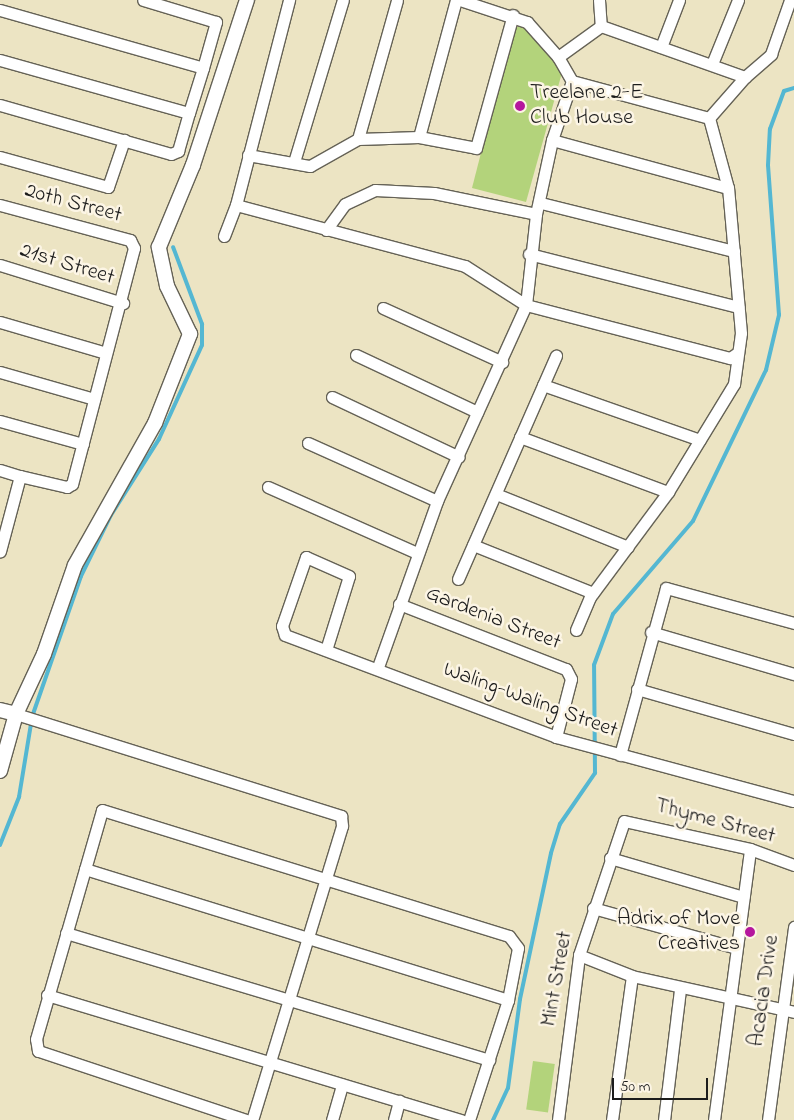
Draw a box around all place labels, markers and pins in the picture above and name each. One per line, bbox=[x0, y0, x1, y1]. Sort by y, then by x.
place label: Treelane 2-E Club House bbox=[530, 80, 643, 132]
marker: Treelane 2-E Club House bbox=[514, 100, 526, 112]
place label: Adrix of Move Creatives bbox=[617, 906, 740, 958]
marker: Adrix of Move Creatives bbox=[744, 926, 756, 938]

